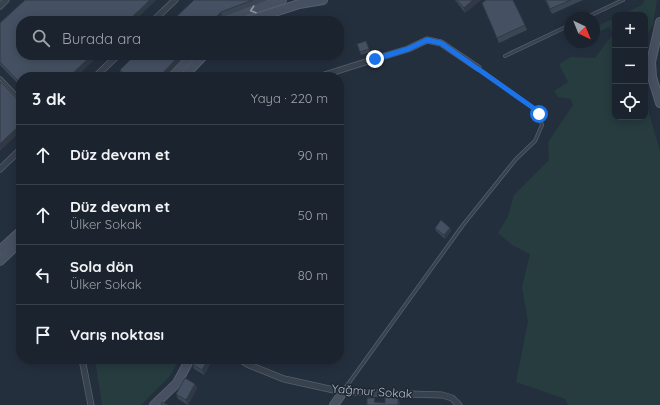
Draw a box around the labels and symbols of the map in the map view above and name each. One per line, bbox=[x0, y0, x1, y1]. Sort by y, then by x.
one-way arrow bbox=[249, 5, 256, 13]
north arrow bbox=[564, 12, 600, 48]
route end bbox=[366, 50, 384, 68]
route start bbox=[530, 105, 548, 123]
street label: Yağmur Sokak bbox=[331, 381, 413, 401]

